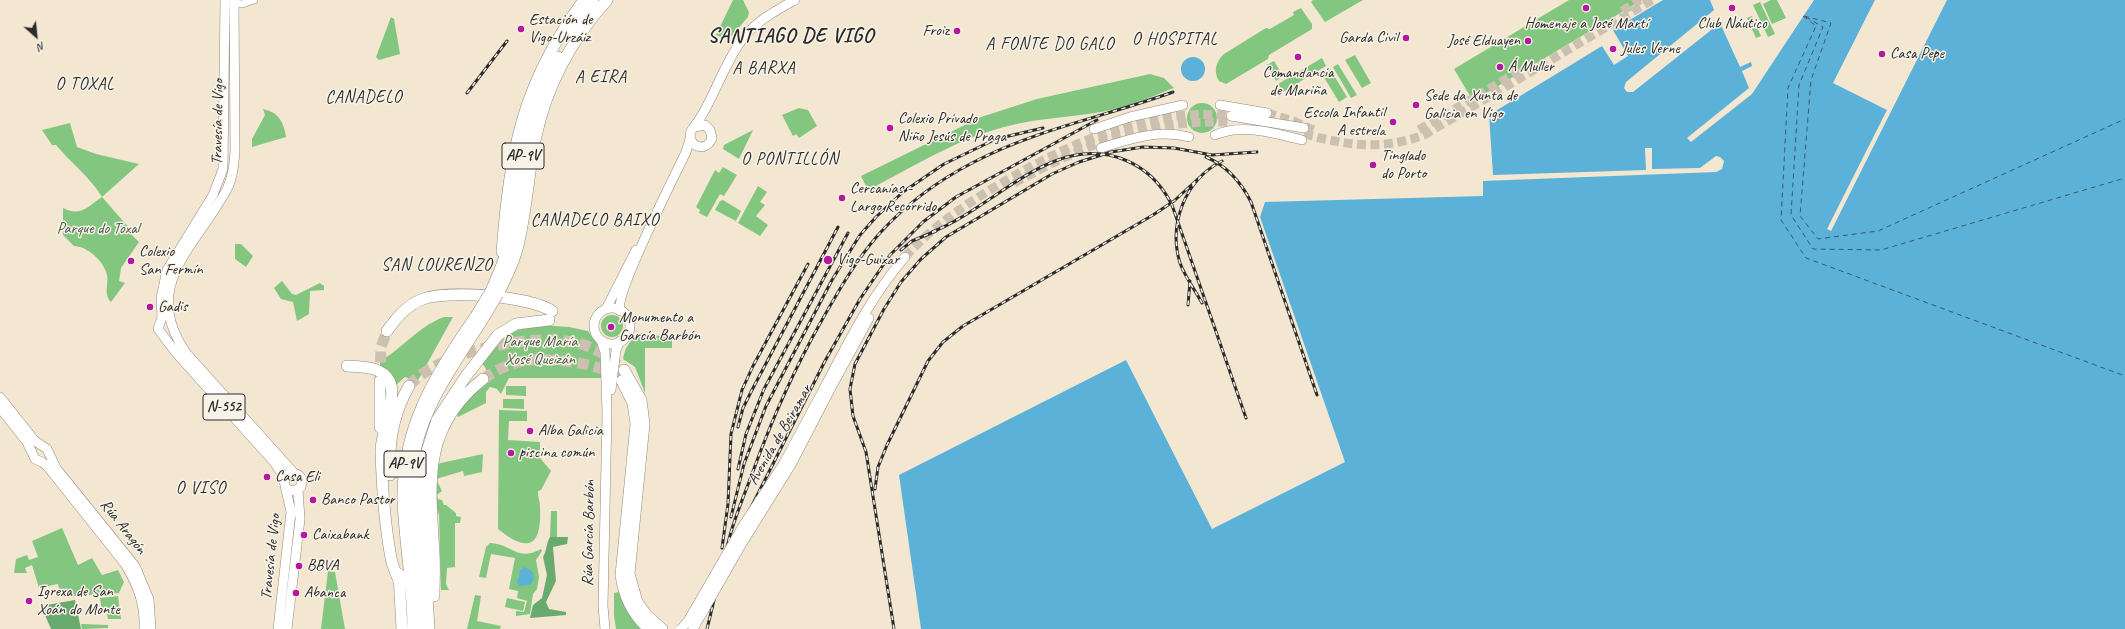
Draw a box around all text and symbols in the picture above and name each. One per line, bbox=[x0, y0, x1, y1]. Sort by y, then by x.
marker: Homenaje a José Martí bbox=[1581, 3, 1591, 13]
marker: Club Náutico bbox=[1727, 3, 1737, 13]
place label: Estación de Vigo-Urzáiz bbox=[529, 10, 592, 48]
place label: Homenaje a José Martí bbox=[1524, 14, 1648, 34]
place label: Club Náutico bbox=[1697, 14, 1767, 34]
north arrow bbox=[16, 16, 56, 56]
place label: Froiz bbox=[922, 21, 949, 41]
marker: Estación de Vigo-Urzáiz bbox=[516, 24, 526, 34]
district label: SANTIAGO DE VIGO bbox=[709, 25, 873, 49]
marker: Froiz bbox=[952, 26, 962, 36]
place label: Garda Civil bbox=[1339, 28, 1398, 48]
district label: O HOSPITAL bbox=[1132, 30, 1218, 50]
place label: José Elduayen bbox=[1447, 31, 1520, 51]
marker: Garda Civil bbox=[1401, 33, 1411, 43]
district label: A FONTE DO GALO bbox=[986, 35, 1114, 55]
marker: José Elduayen bbox=[1523, 36, 1533, 46]
text: N bbox=[35, 39, 48, 54]
place label: Jules Verne bbox=[1621, 39, 1680, 59]
marker: Jules Verne bbox=[1608, 44, 1618, 54]
place label: Casa Pepe bbox=[1890, 44, 1944, 64]
marker: Casa Pepe bbox=[1877, 49, 1887, 59]
marker: Comandancia de Mariña bbox=[1293, 52, 1303, 62]
place label: Á Muller bbox=[1508, 57, 1554, 77]
district label: A BARXA bbox=[733, 59, 795, 79]
marker: Á Muller bbox=[1495, 62, 1505, 72]
place label: Comandancia de Mariña bbox=[1263, 63, 1333, 101]
district label: A EIRA bbox=[575, 68, 627, 88]
district label: O TOXAL bbox=[55, 75, 115, 95]
street label: Travesía de Vigo bbox=[208, 79, 228, 165]
place label: Sede da Xunta de Galicia en Vigo bbox=[1424, 86, 1517, 124]
district label: CANADELO bbox=[326, 88, 402, 108]
marker: Sede da Xunta de Galicia en Vigo bbox=[1411, 100, 1421, 110]
place label: Escola Infantil A estrela bbox=[1304, 103, 1385, 141]
place label: Colexio Privado Niño Jesús de Praga bbox=[898, 109, 1006, 147]
marker: Escola Infantil A estrela bbox=[1388, 117, 1398, 127]
marker: Colexio Privado Niño Jesús de Praga bbox=[885, 123, 895, 133]
road number: AP-9V bbox=[502, 143, 544, 169]
place label: Tinglado do Porto bbox=[1381, 146, 1426, 184]
district label: O PONTILLÓN bbox=[742, 150, 838, 170]
marker: Tinglado do Porto bbox=[1368, 160, 1378, 170]
place label: Cercanías - Largo Recorrido bbox=[850, 179, 936, 217]
marker: Cercanías - Largo Recorrido bbox=[837, 193, 847, 203]
district label: CANADELO BAIXO bbox=[531, 211, 659, 231]
park label: Parque do Toxal bbox=[57, 219, 139, 239]
place label: Colexio San Fermín bbox=[139, 242, 203, 280]
place label: Vigo-Guixar bbox=[837, 250, 899, 270]
marker: Vigo-Guixar bbox=[822, 254, 834, 266]
marker: Colexio San Fermín bbox=[126, 256, 136, 266]
district label: SAN LOURENZO bbox=[383, 256, 491, 276]
place label: Gadis bbox=[158, 297, 188, 317]
marker: Gadis bbox=[145, 302, 155, 312]
place label: Monumento a García Barbón bbox=[619, 308, 700, 346]
marker: Monumento a García Barbón bbox=[606, 322, 616, 332]
park label: Parque María Xosé Queizán bbox=[503, 332, 577, 370]
street label: Avenida de Beiramar bbox=[744, 382, 816, 488]
road number: N-552 bbox=[203, 394, 245, 420]
place label: Alba Galicia bbox=[538, 421, 603, 441]
marker: Alba Galicia bbox=[525, 426, 535, 436]
place label: piscina común bbox=[519, 443, 594, 463]
marker: piscina común bbox=[506, 448, 516, 458]
road number: AP-9V bbox=[384, 451, 426, 477]
place label: Casa Eli bbox=[275, 467, 319, 487]
marker: Casa Eli bbox=[262, 472, 272, 482]
district label: O VISO bbox=[176, 479, 226, 499]
street label: Rúa García Barbón bbox=[578, 480, 600, 586]
place label: Banco Pastor bbox=[321, 490, 395, 510]
marker: Banco Pastor bbox=[308, 495, 318, 505]
street label: Rúa Aragón bbox=[96, 496, 150, 558]
street label: Travesía de Vigo bbox=[257, 513, 285, 601]
place label: Caixabank bbox=[312, 525, 369, 545]
marker: Caixabank bbox=[299, 530, 309, 540]
place label: BBVA bbox=[307, 556, 338, 576]
marker: BBVA bbox=[294, 561, 304, 571]
place label: Igrexa de San Xoán do Monte bbox=[37, 582, 120, 620]
place label: Abanca bbox=[304, 583, 345, 603]
marker: Abanca bbox=[291, 588, 301, 598]
marker: Igrexa de San Xoán do Monte bbox=[24, 596, 34, 606]

